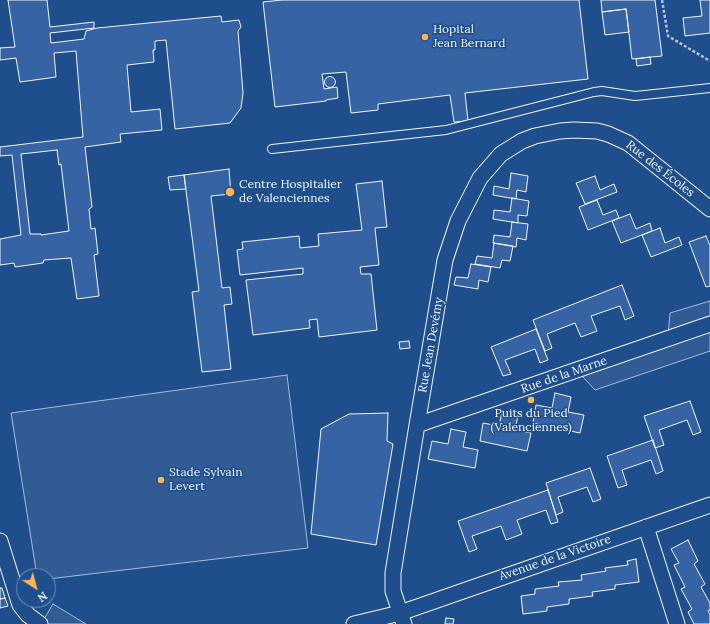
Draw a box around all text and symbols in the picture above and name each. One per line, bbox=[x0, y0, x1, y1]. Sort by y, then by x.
place label: Hopital Jean Bernard bbox=[433, 23, 505, 51]
marker: Hopital Jean Bernard bbox=[420, 32, 430, 42]
street label: Rue des Écoles bbox=[623, 138, 697, 200]
place label: Centre Hospitalier de Valenciennes bbox=[239, 178, 342, 206]
marker: Centre Hospitalier de Valenciennes bbox=[224, 186, 236, 198]
street label: Rue Jean Devémy bbox=[416, 296, 446, 394]
street label: Rue de la Marne bbox=[519, 354, 609, 396]
marker: Puits du Pied (Valenciennes) bbox=[526, 395, 536, 405]
place label: Puits du Pied (Valenciennes) bbox=[490, 407, 572, 435]
place label: Stade Sylvain Levert bbox=[169, 466, 242, 494]
marker: Stade Sylvain Levert bbox=[156, 475, 166, 485]
street label: Avenue de la Victoire bbox=[497, 532, 613, 584]
north arrow bbox=[16, 568, 56, 608]
text: N bbox=[35, 589, 50, 605]

